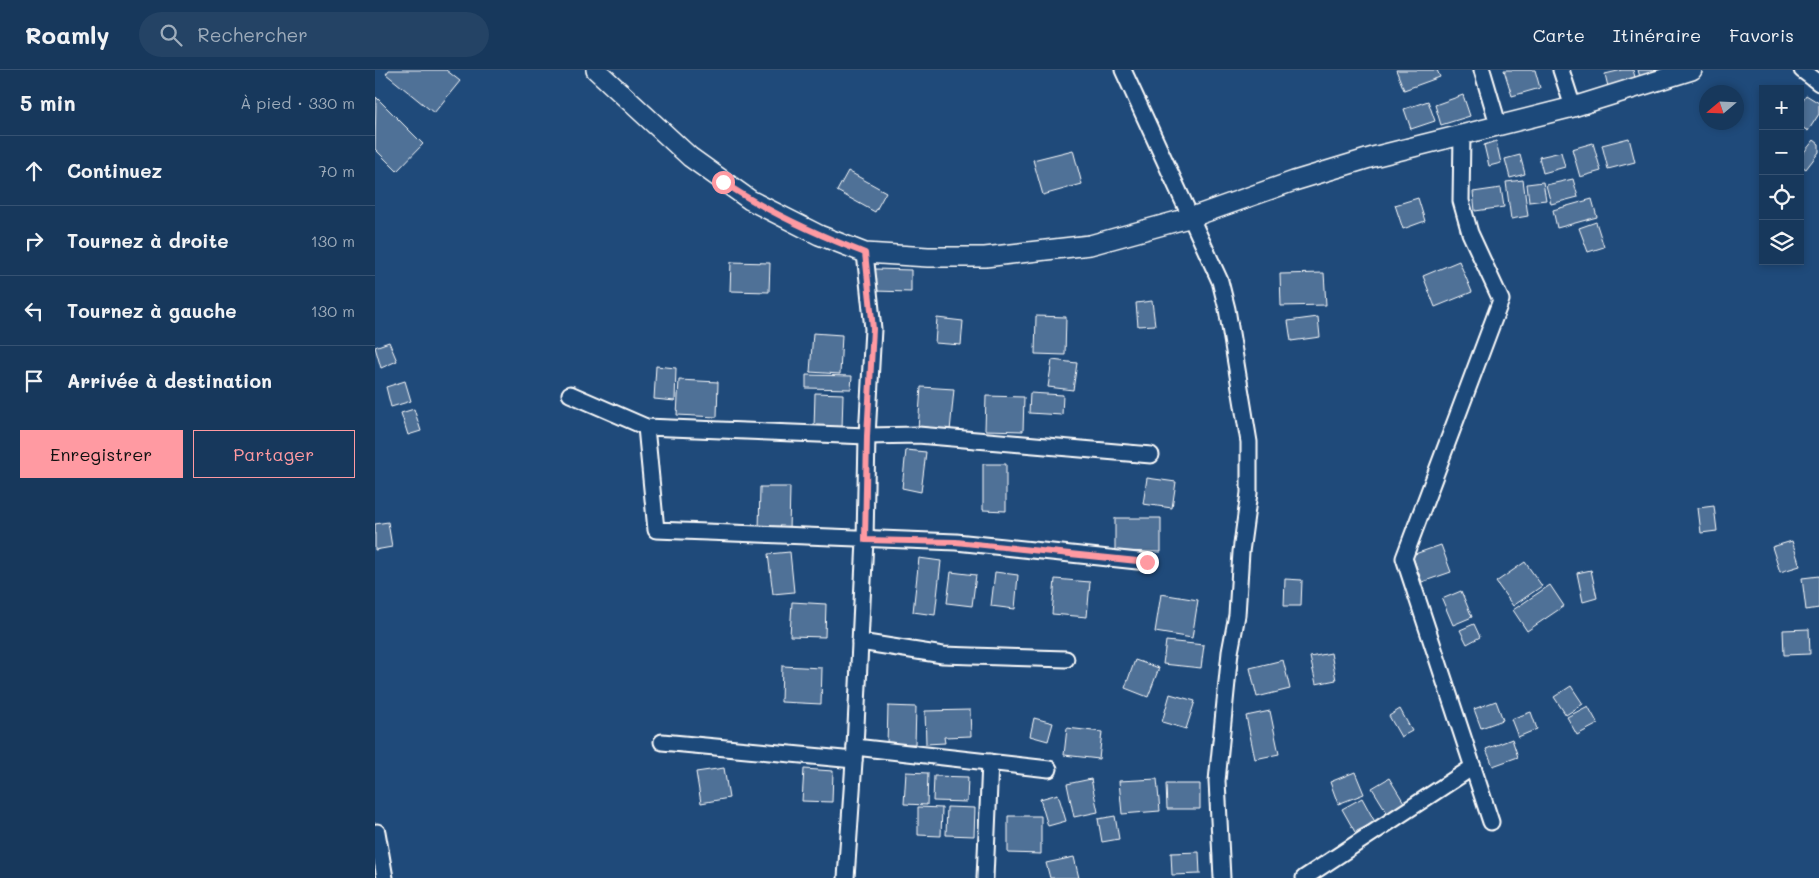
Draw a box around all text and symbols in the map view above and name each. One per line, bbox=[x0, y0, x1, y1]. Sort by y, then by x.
search box bbox=[139, 12, 489, 57]
text: Roamly bbox=[25, 19, 109, 50]
icon: search bbox=[157, 21, 185, 49]
text: Rechercher bbox=[197, 22, 308, 47]
text: Carte bbox=[1533, 23, 1585, 47]
text: Itinéraire bbox=[1613, 23, 1701, 47]
text: Favoris bbox=[1729, 23, 1794, 47]
north arrow bbox=[1699, 85, 1744, 130]
map controls bbox=[1759, 85, 1804, 265]
button: + bbox=[1759, 85, 1804, 130]
text: 5 min bbox=[20, 89, 76, 116]
text: À pied · 330 m bbox=[240, 92, 355, 113]
button: − bbox=[1759, 130, 1804, 175]
icon: ahead bbox=[20, 157, 48, 185]
text: Continuez bbox=[67, 158, 162, 183]
text: 70 m bbox=[318, 160, 355, 181]
route start bbox=[712, 171, 735, 194]
button: locate bbox=[1759, 175, 1804, 220]
button: layers bbox=[1759, 220, 1804, 265]
icon: right bbox=[20, 227, 48, 255]
text: Tournez à droite bbox=[67, 228, 229, 253]
text: 130 m bbox=[311, 230, 355, 251]
icon: left bbox=[20, 297, 48, 325]
text: Tournez à gauche bbox=[67, 298, 236, 323]
text: 130 m bbox=[311, 300, 355, 321]
icon: arrive bbox=[20, 367, 48, 395]
text: Arrivée à destination bbox=[67, 368, 272, 393]
button: Enregistrer bbox=[20, 430, 183, 478]
button: Partager bbox=[193, 430, 355, 478]
route end bbox=[1136, 551, 1159, 574]

